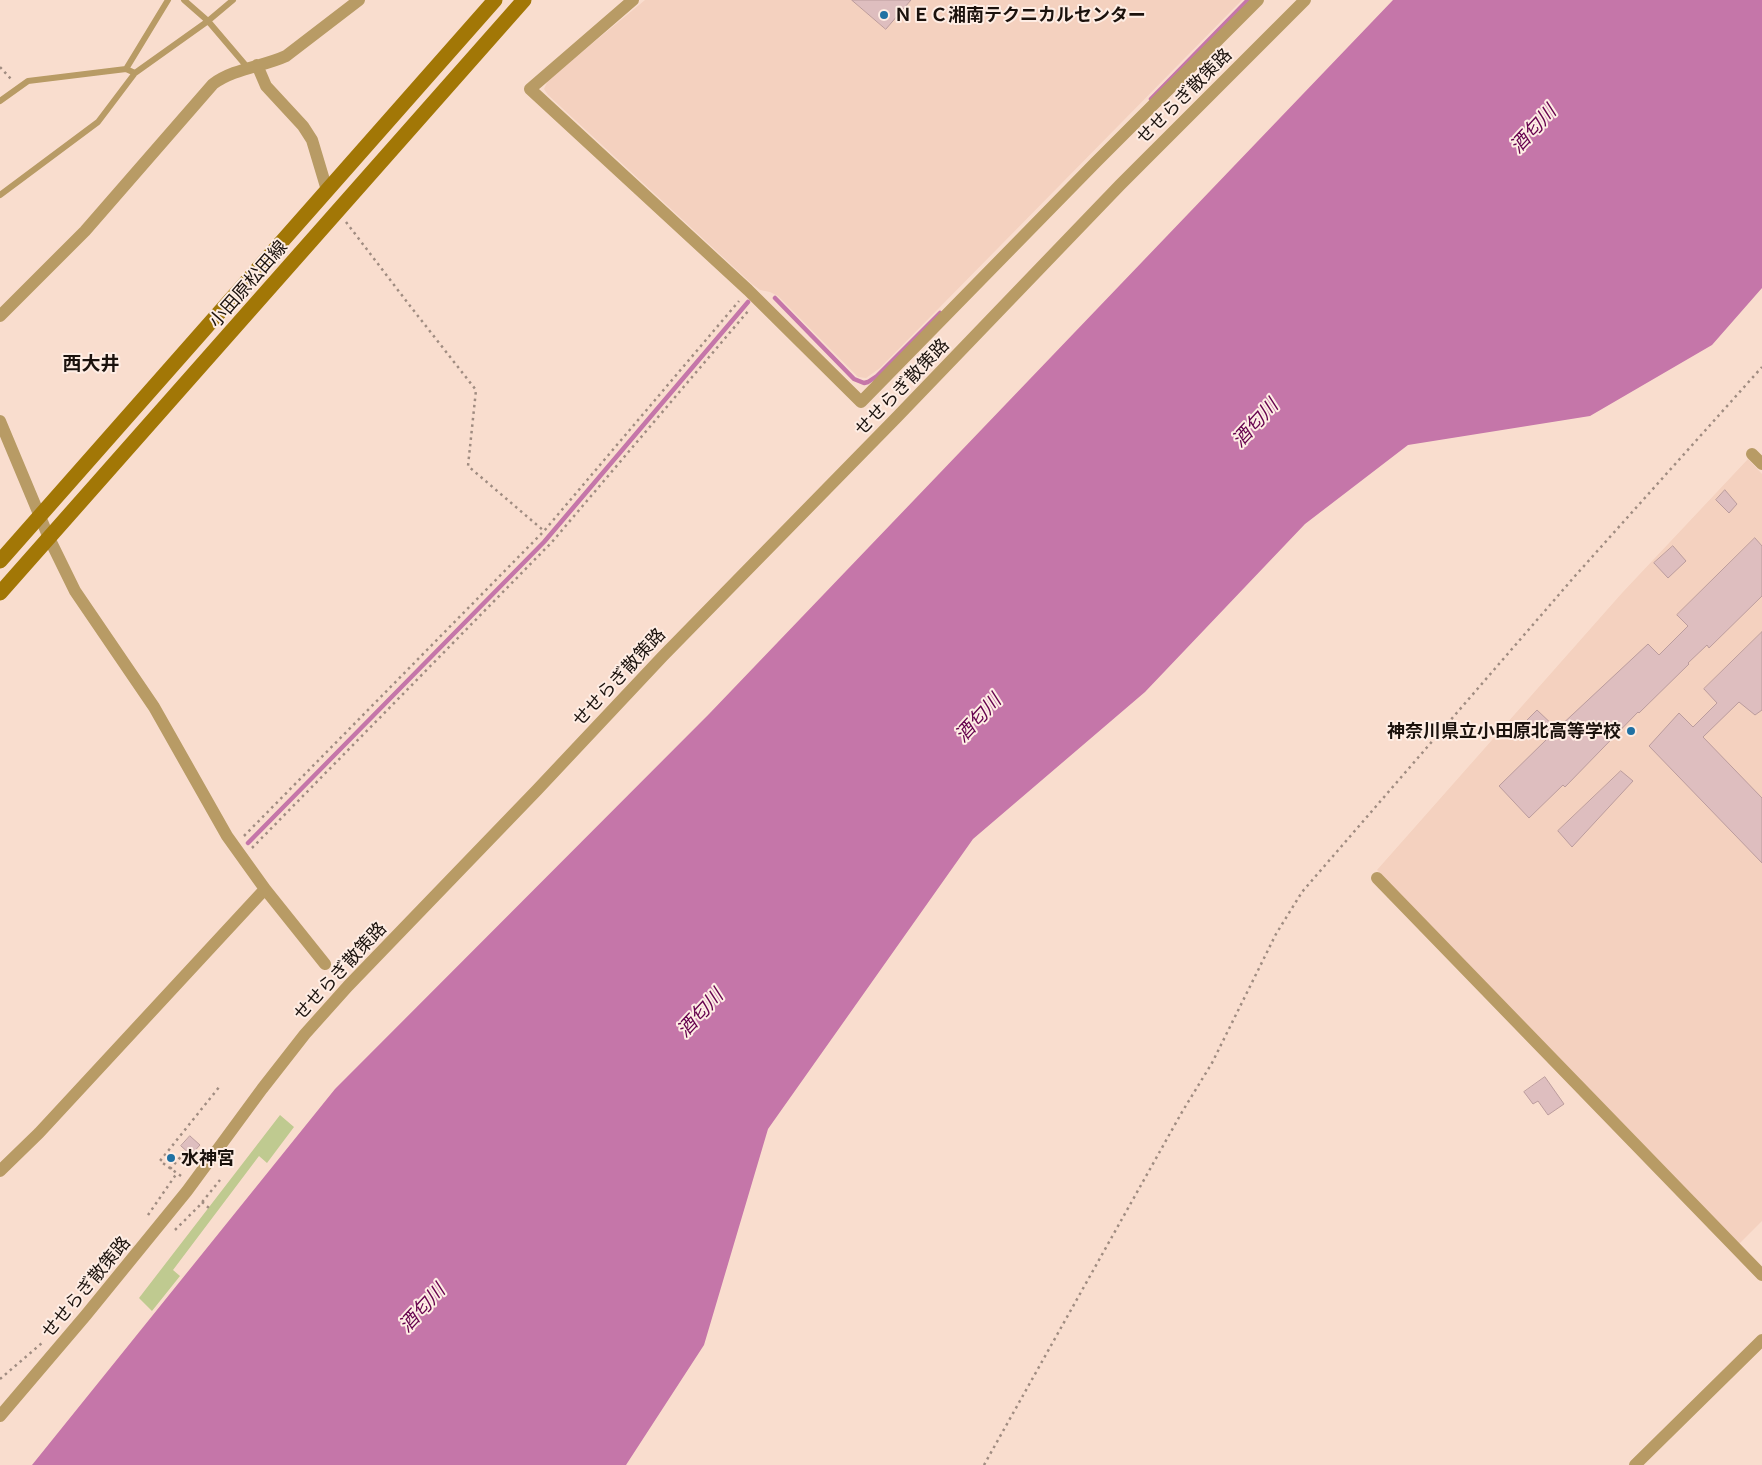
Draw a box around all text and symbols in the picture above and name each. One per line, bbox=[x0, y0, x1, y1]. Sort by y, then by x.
place label: ＮＥＣ湘南テクニカルセンター bbox=[894, 4, 1146, 26]
marker: ＮＥＣ湘南テクニカルセンター bbox=[878, 9, 890, 21]
street label: せせらぎ散策路 bbox=[1132, 44, 1236, 148]
water label: 酒匂川 bbox=[1505, 100, 1561, 158]
street label: 小田原松田線 bbox=[204, 236, 292, 332]
street label: せせらぎ散策路 bbox=[850, 334, 954, 440]
district label: 西大井 bbox=[63, 353, 119, 375]
water label: 酒匂川 bbox=[1227, 394, 1283, 452]
street label: せせらぎ散策路 bbox=[568, 624, 670, 730]
water label: 酒匂川 bbox=[950, 689, 1006, 747]
place label: 神奈川県立小田原北高等学校 bbox=[1387, 720, 1621, 742]
marker: 神奈川県立小田原北高等学校 bbox=[1625, 725, 1637, 737]
street label: せせらぎ散策路 bbox=[289, 918, 391, 1024]
water label: 酒匂川 bbox=[672, 984, 728, 1042]
place label: 水神宮 bbox=[181, 1147, 235, 1169]
marker: 水神宮 bbox=[165, 1152, 177, 1164]
street label: せせらぎ散策路 bbox=[37, 1232, 135, 1342]
water label: 酒匂川 bbox=[394, 1279, 450, 1337]

